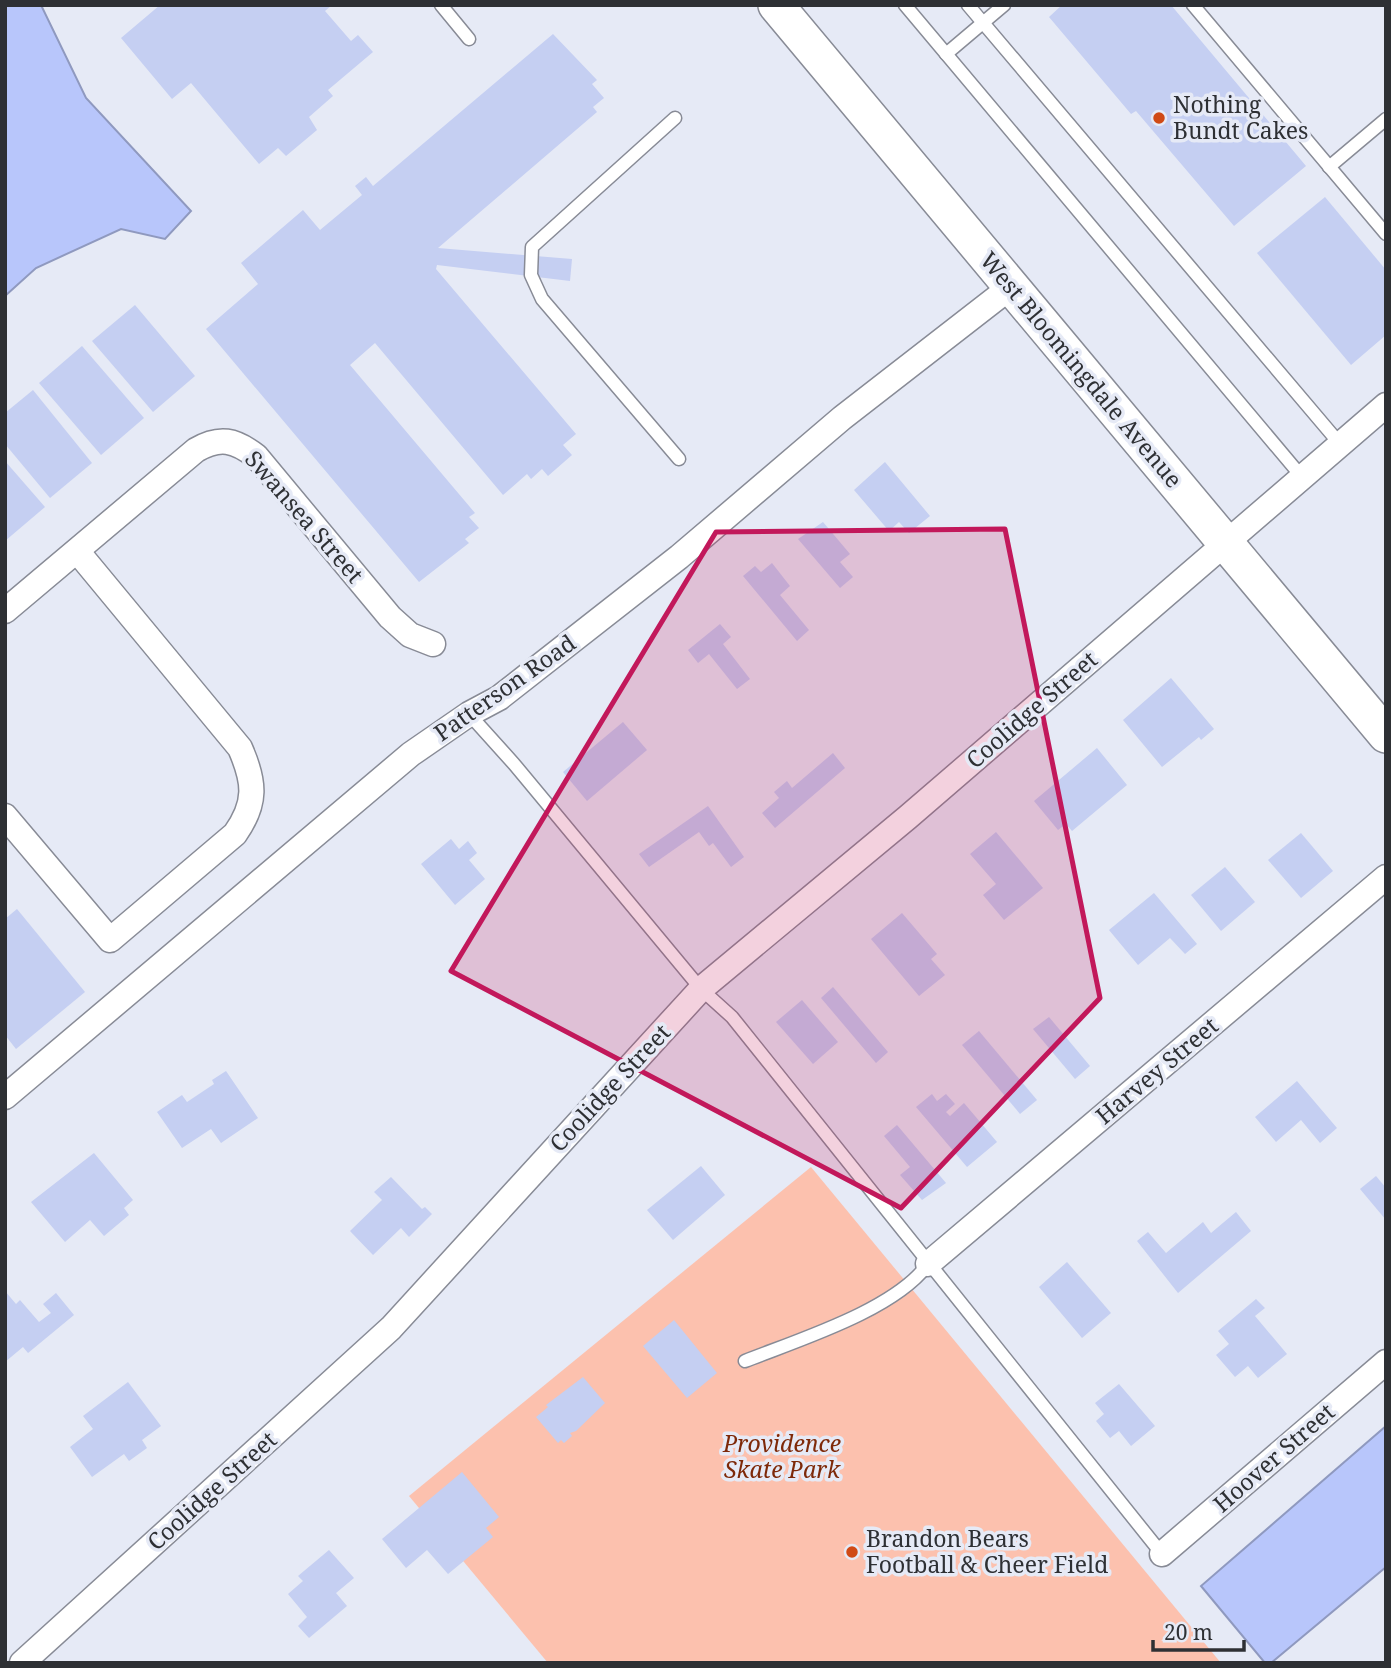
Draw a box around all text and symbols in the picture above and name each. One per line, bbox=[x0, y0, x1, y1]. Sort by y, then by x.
place label: Nothing Bundt Cakes bbox=[1173, 88, 1308, 146]
marker: Nothing Bundt Cakes bbox=[1151, 110, 1167, 126]
street label: West Bloomingdale Avenue bbox=[973, 244, 1190, 494]
street label: Swansea Street bbox=[238, 443, 371, 589]
street label: Patterson Road bbox=[427, 626, 582, 748]
street label: Coolidge Street bbox=[959, 643, 1104, 775]
street label: Harvey Street bbox=[1088, 1010, 1224, 1131]
street label: Coolidge Street bbox=[542, 1016, 677, 1158]
street label: Hoover Street bbox=[1206, 1396, 1341, 1519]
street label: Coolidge Street bbox=[140, 1423, 283, 1557]
park label: Providence Skate Park bbox=[722, 1427, 841, 1485]
place label: Brandon Bears Football & Cheer Field bbox=[866, 1522, 1108, 1580]
marker: Brandon Bears Football & Cheer Field bbox=[844, 1544, 860, 1560]
scale bar bbox=[1153, 1608, 1244, 1652]
text: 20 m bbox=[1164, 1618, 1213, 1646]

